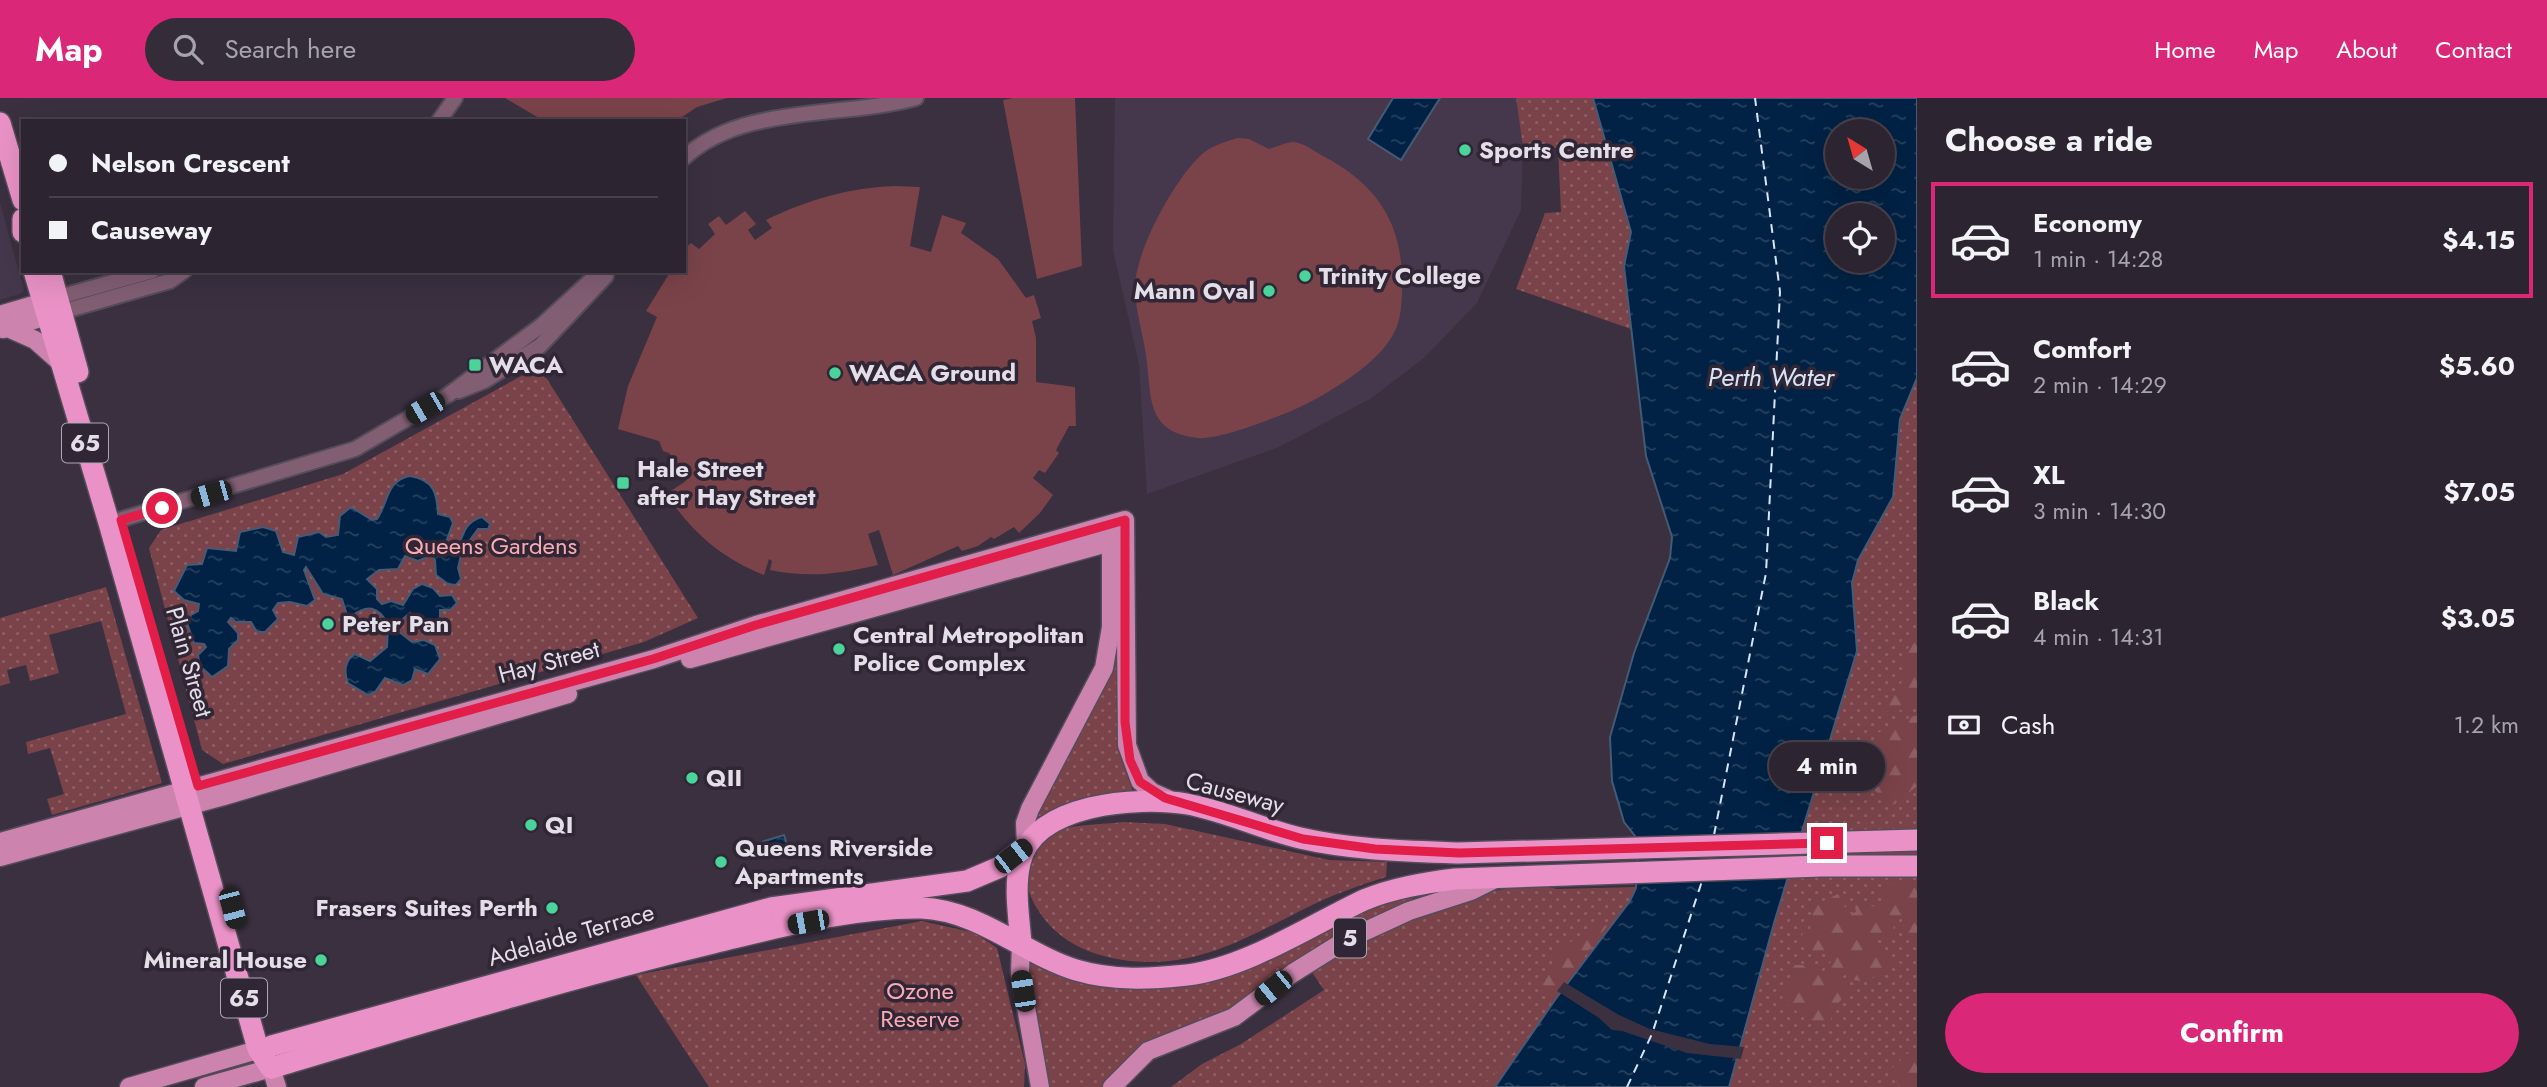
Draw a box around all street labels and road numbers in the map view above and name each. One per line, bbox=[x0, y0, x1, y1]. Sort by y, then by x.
road number: 65 bbox=[62, 424, 108, 462]
street label: Plain Street bbox=[157, 602, 222, 721]
street label: Hay Street bbox=[494, 631, 604, 692]
street label: Causeway bbox=[1182, 763, 1289, 823]
street label: Adelaide Terrace bbox=[484, 894, 658, 975]
road number: 5 bbox=[1334, 918, 1366, 958]
road number: 65 bbox=[221, 978, 267, 1018]

